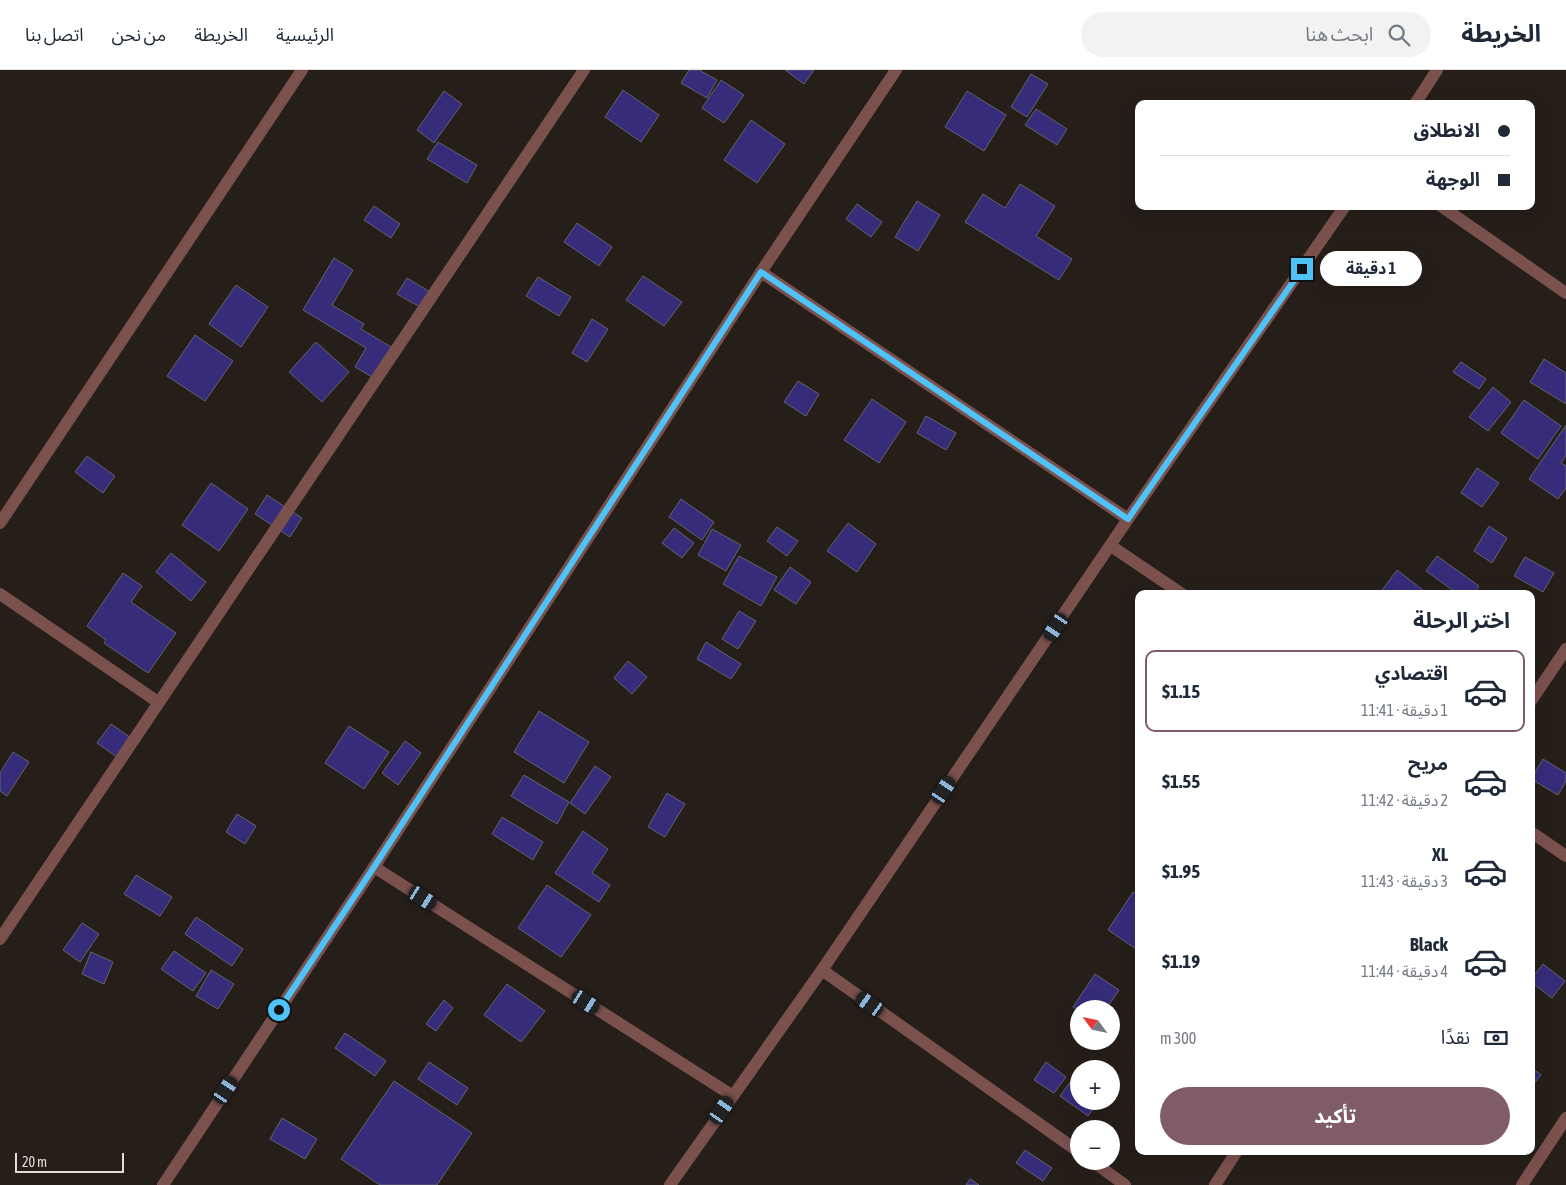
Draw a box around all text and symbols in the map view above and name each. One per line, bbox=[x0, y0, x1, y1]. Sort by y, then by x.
search box bbox=[1081, 12, 1431, 57]
text: الخريطة bbox=[1461, 20, 1541, 47]
icon: search bbox=[1385, 21, 1413, 49]
text: ابحث هنا bbox=[1305, 23, 1373, 45]
text: اتصل بنا bbox=[25, 24, 84, 45]
text: من نحن bbox=[112, 24, 166, 45]
text: الخريطة bbox=[194, 24, 248, 45]
text: الرئيسية bbox=[276, 24, 334, 45]
text: الانطلاق bbox=[1414, 119, 1480, 141]
text: الوجهة bbox=[1426, 168, 1480, 190]
callout: 1 دقيقة bbox=[1320, 252, 1422, 286]
route end bbox=[1291, 258, 1313, 280]
text: 1 دقيقة bbox=[1346, 259, 1396, 277]
text: اختر الرحلة bbox=[1413, 607, 1510, 633]
car bbox=[1041, 610, 1070, 644]
text: اقتصادي bbox=[1375, 662, 1448, 684]
icon: car bbox=[1463, 669, 1508, 714]
text: $1.15 bbox=[1162, 680, 1200, 702]
text: 1 دقيقة · 11:41 bbox=[1361, 701, 1448, 719]
text: مريح bbox=[1408, 752, 1448, 774]
icon: car bbox=[1463, 759, 1508, 804]
text: $1.55 bbox=[1162, 770, 1200, 792]
car bbox=[929, 773, 958, 807]
text: 2 دقيقة · 11:42 bbox=[1361, 791, 1448, 809]
text: XL bbox=[1432, 843, 1448, 865]
icon: car bbox=[1463, 849, 1508, 894]
text: $1.95 bbox=[1162, 860, 1200, 882]
text: 3 دقيقة · 11:43 bbox=[1361, 872, 1448, 890]
car bbox=[406, 884, 439, 912]
text: Black bbox=[1410, 933, 1448, 955]
icon: car bbox=[1463, 939, 1508, 984]
text: $1.19 bbox=[1162, 950, 1200, 972]
text: 4 دقيقة · 11:44 bbox=[1361, 962, 1448, 980]
car bbox=[569, 988, 602, 1016]
car bbox=[853, 989, 886, 1019]
route start bbox=[268, 999, 290, 1021]
north arrow bbox=[1070, 1000, 1120, 1050]
map controls bbox=[1070, 1000, 1120, 1170]
icon: cash bbox=[1482, 1024, 1510, 1052]
text: نقدًا bbox=[1441, 1026, 1470, 1048]
text: 300 m bbox=[1160, 1029, 1196, 1047]
button: + bbox=[1070, 1060, 1120, 1110]
car bbox=[211, 1073, 240, 1107]
button: تأكيد bbox=[1160, 1087, 1510, 1145]
car bbox=[707, 1093, 736, 1127]
button: − bbox=[1070, 1120, 1120, 1170]
scale bar bbox=[15, 1150, 124, 1173]
text: 20 m bbox=[22, 1154, 47, 1170]

